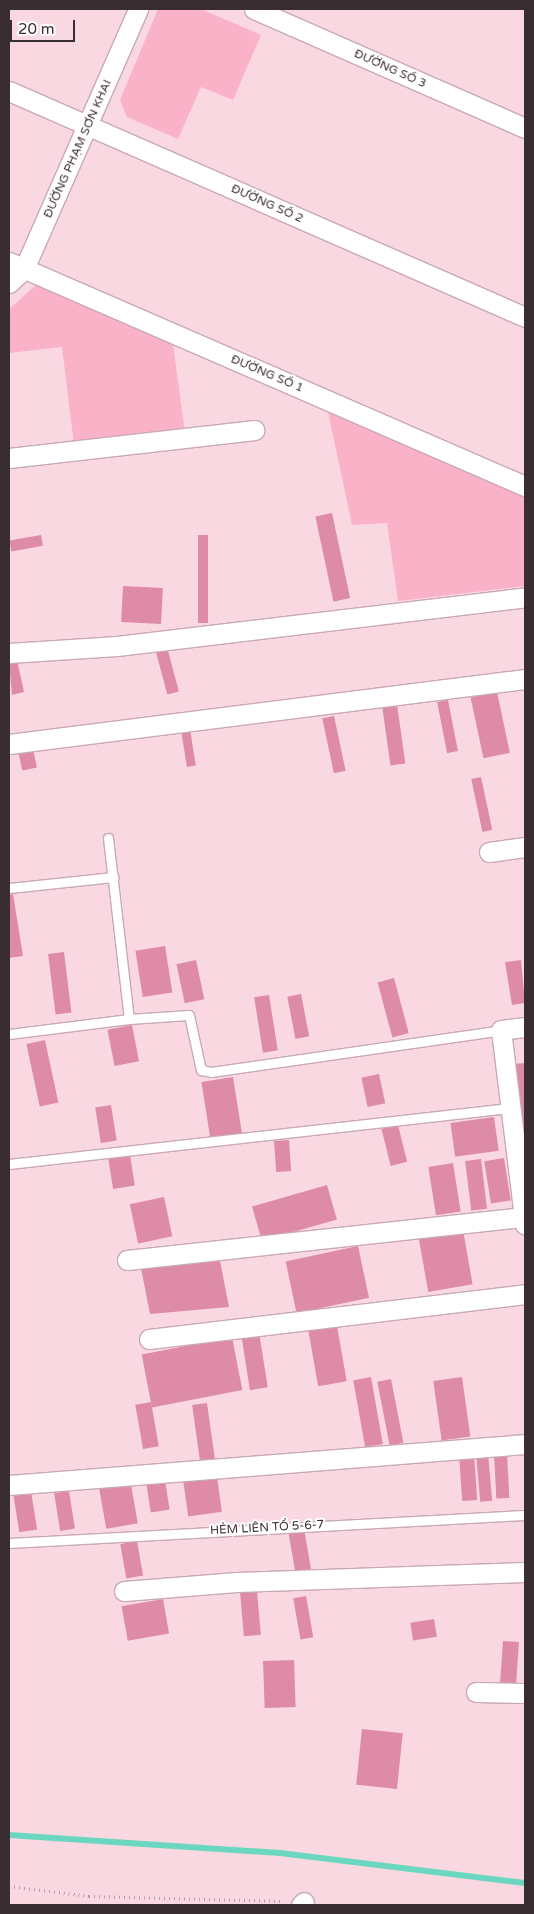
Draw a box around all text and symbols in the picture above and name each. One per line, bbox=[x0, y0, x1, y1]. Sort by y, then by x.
scale bar bbox=[12, 10, 78, 42]
text: 20 m bbox=[18, 20, 55, 38]
street label: ĐƯỜNG SỐ 3 bbox=[352, 47, 428, 91]
street label: ĐƯỜNG PHẠM SƠN KHAI bbox=[41, 78, 115, 220]
street label: ĐƯỜNG SỐ 2 bbox=[229, 182, 305, 226]
street label: ĐƯỜNG SỐ 1 bbox=[228, 352, 306, 396]
street label: HẺM LIÊN TỔ 5-6-7 bbox=[210, 1518, 324, 1538]

